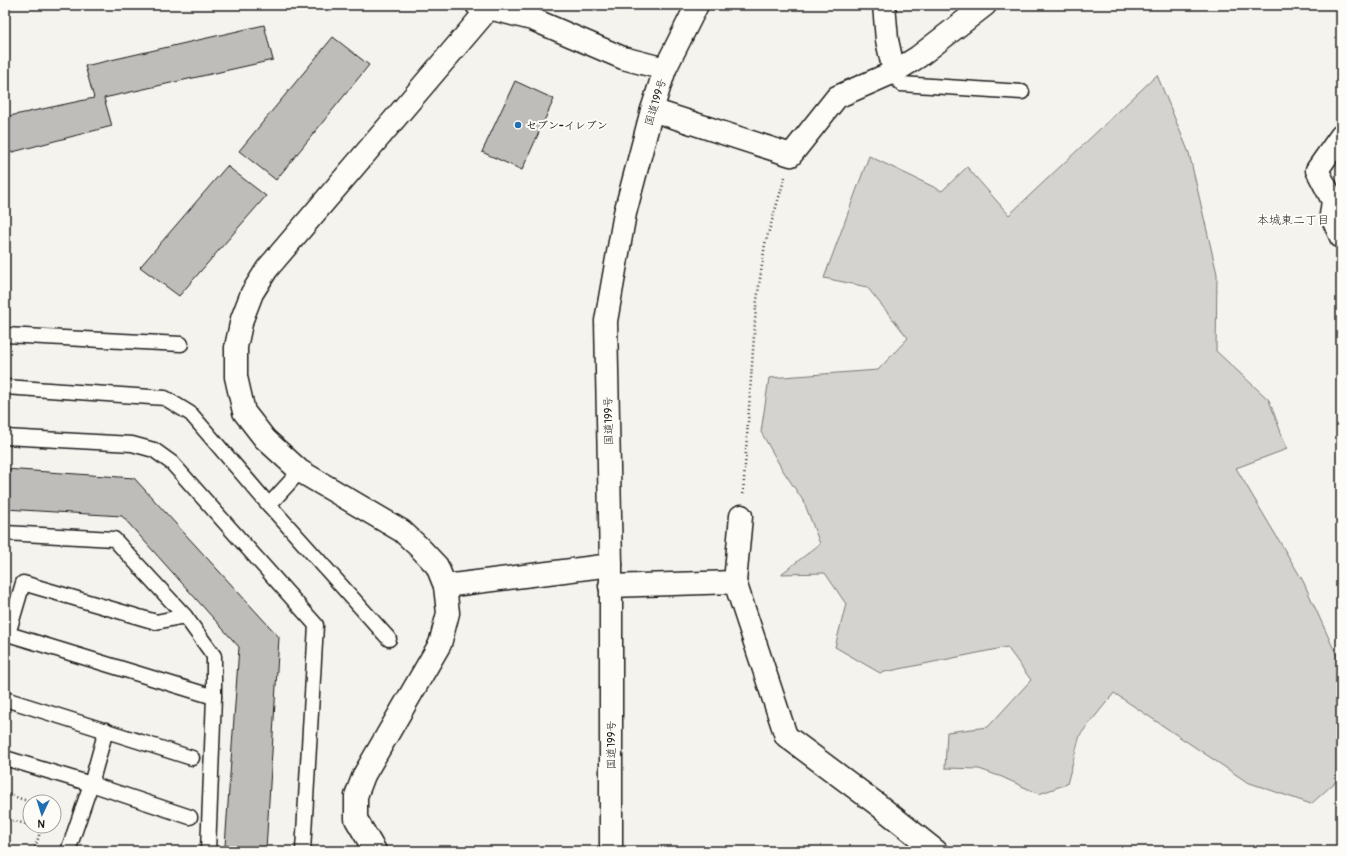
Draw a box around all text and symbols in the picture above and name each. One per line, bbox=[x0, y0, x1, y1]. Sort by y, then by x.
street label: 国道199号 bbox=[642, 77, 669, 127]
place label: セブン-イレブン bbox=[526, 119, 608, 132]
marker: セブン-イレブン bbox=[513, 120, 523, 130]
district label: 本城東二丁目 bbox=[1257, 213, 1329, 228]
street label: 国道199号 bbox=[602, 397, 615, 445]
street label: 国道199号 bbox=[605, 721, 618, 769]
north arrow bbox=[22, 794, 62, 834]
text: N bbox=[37, 817, 46, 830]

